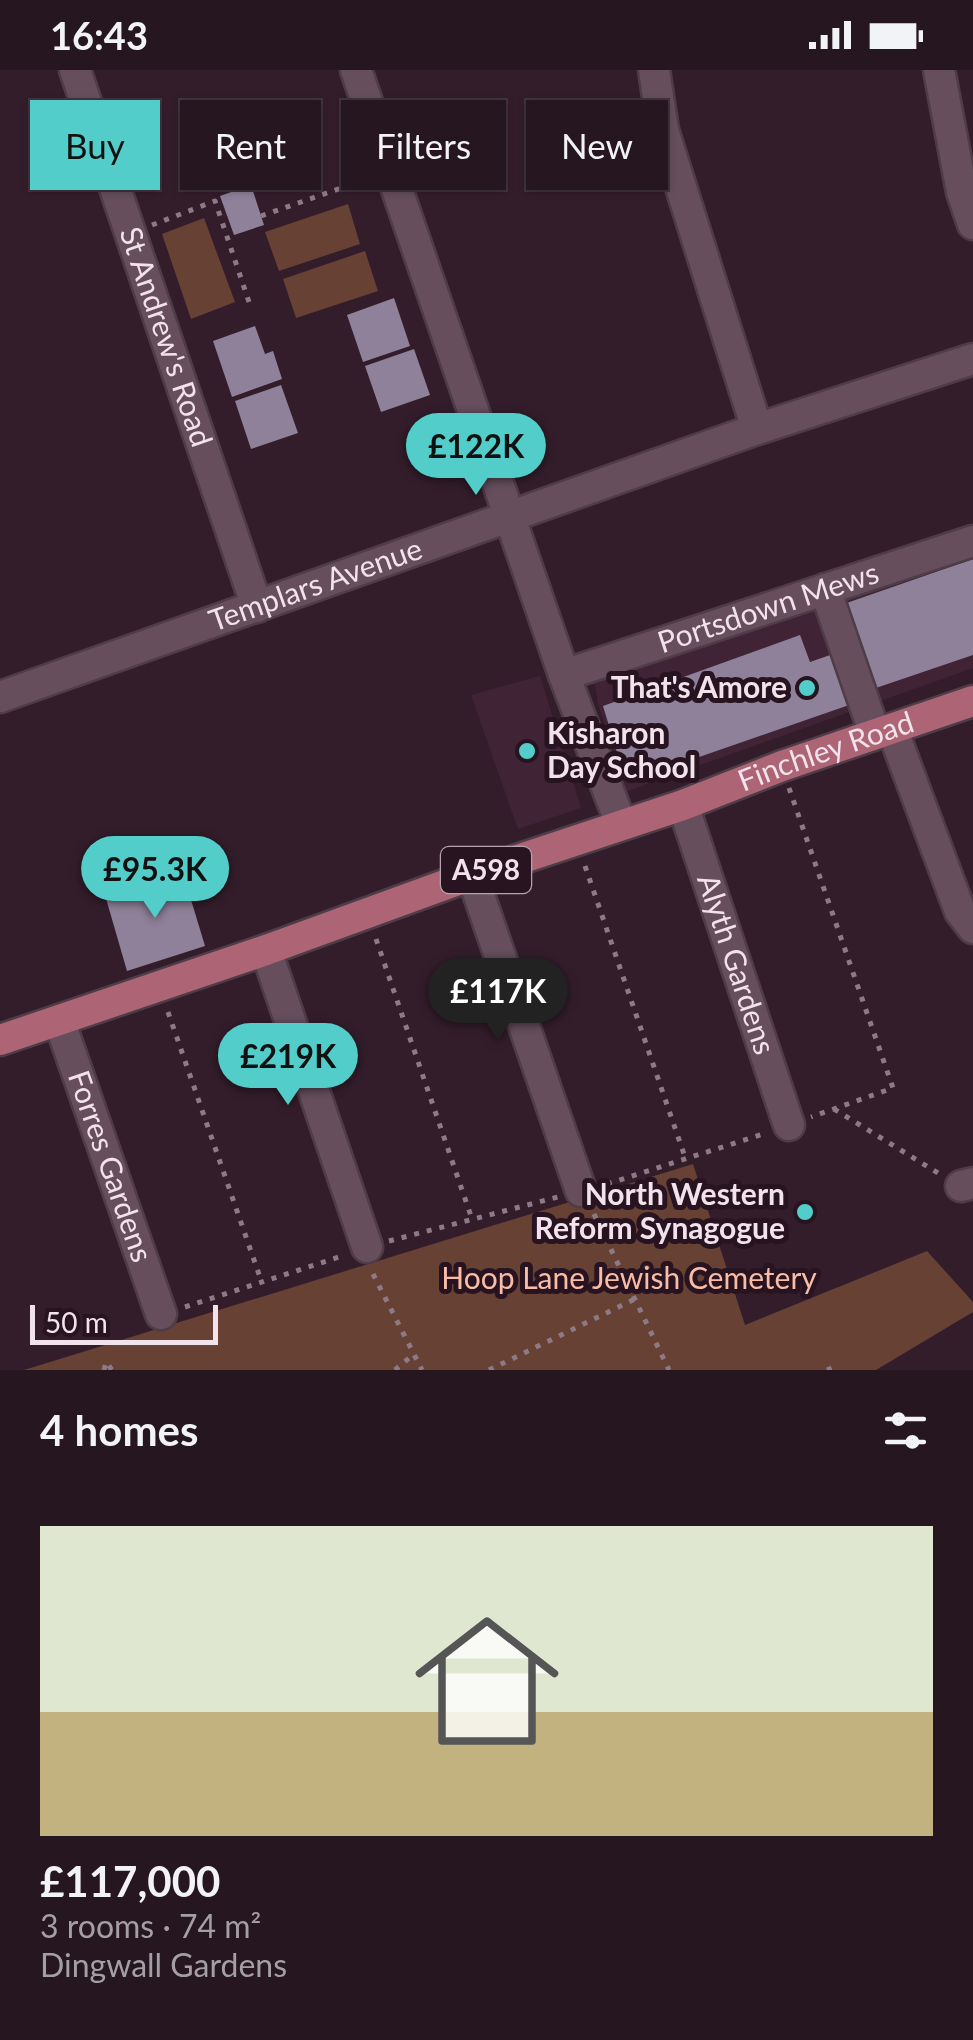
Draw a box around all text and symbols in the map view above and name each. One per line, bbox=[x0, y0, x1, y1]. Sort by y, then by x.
text: 16:43 bbox=[50, 12, 148, 58]
chip: Buy bbox=[30, 100, 160, 190]
chip: Rent bbox=[180, 100, 321, 190]
chip: Filters bbox=[341, 100, 506, 190]
chip: New bbox=[526, 100, 668, 190]
street label: St Andrew's Road bbox=[114, 222, 221, 451]
pin: £122K bbox=[406, 413, 546, 498]
text: £122K bbox=[428, 426, 524, 465]
street label: Templars Avenue bbox=[204, 529, 426, 638]
street label: Portsdown Mews bbox=[653, 553, 883, 659]
place label: That's Amore bbox=[611, 668, 787, 704]
marker: That's Amore bbox=[796, 677, 818, 699]
street label: Finchley Road bbox=[732, 703, 918, 798]
place label: Kisharon Day School bbox=[547, 714, 696, 784]
marker: Kisharon Day School bbox=[516, 740, 538, 762]
pin: £95.3K bbox=[74, 836, 236, 921]
road number: A598 bbox=[441, 847, 531, 893]
text: £95.3K bbox=[103, 849, 207, 888]
street label: Alyth Gardens bbox=[691, 869, 784, 1059]
pin: £117K bbox=[428, 958, 568, 1043]
text: £117K bbox=[450, 971, 546, 1010]
pin: £219K bbox=[218, 1023, 358, 1108]
text: £219K bbox=[240, 1036, 336, 1075]
street label: Forres Gardens bbox=[62, 1065, 161, 1266]
place label: North Western Reform Synagogue bbox=[535, 1175, 785, 1245]
marker: North Western Reform Synagogue bbox=[794, 1201, 816, 1223]
park label: Hoop Lane Jewish Cemetery bbox=[441, 1259, 817, 1295]
scale bar bbox=[30, 1300, 218, 1344]
text: 50 m bbox=[45, 1305, 108, 1339]
icon: filters bbox=[878, 1403, 933, 1458]
text: 4 homes bbox=[40, 1405, 198, 1455]
icon: home bbox=[397, 1591, 577, 1771]
text: £117,000 bbox=[40, 1856, 220, 1906]
text: 3 rooms · 74 m² bbox=[40, 1906, 261, 1945]
text: Dingwall Gardens bbox=[40, 1945, 287, 1984]

